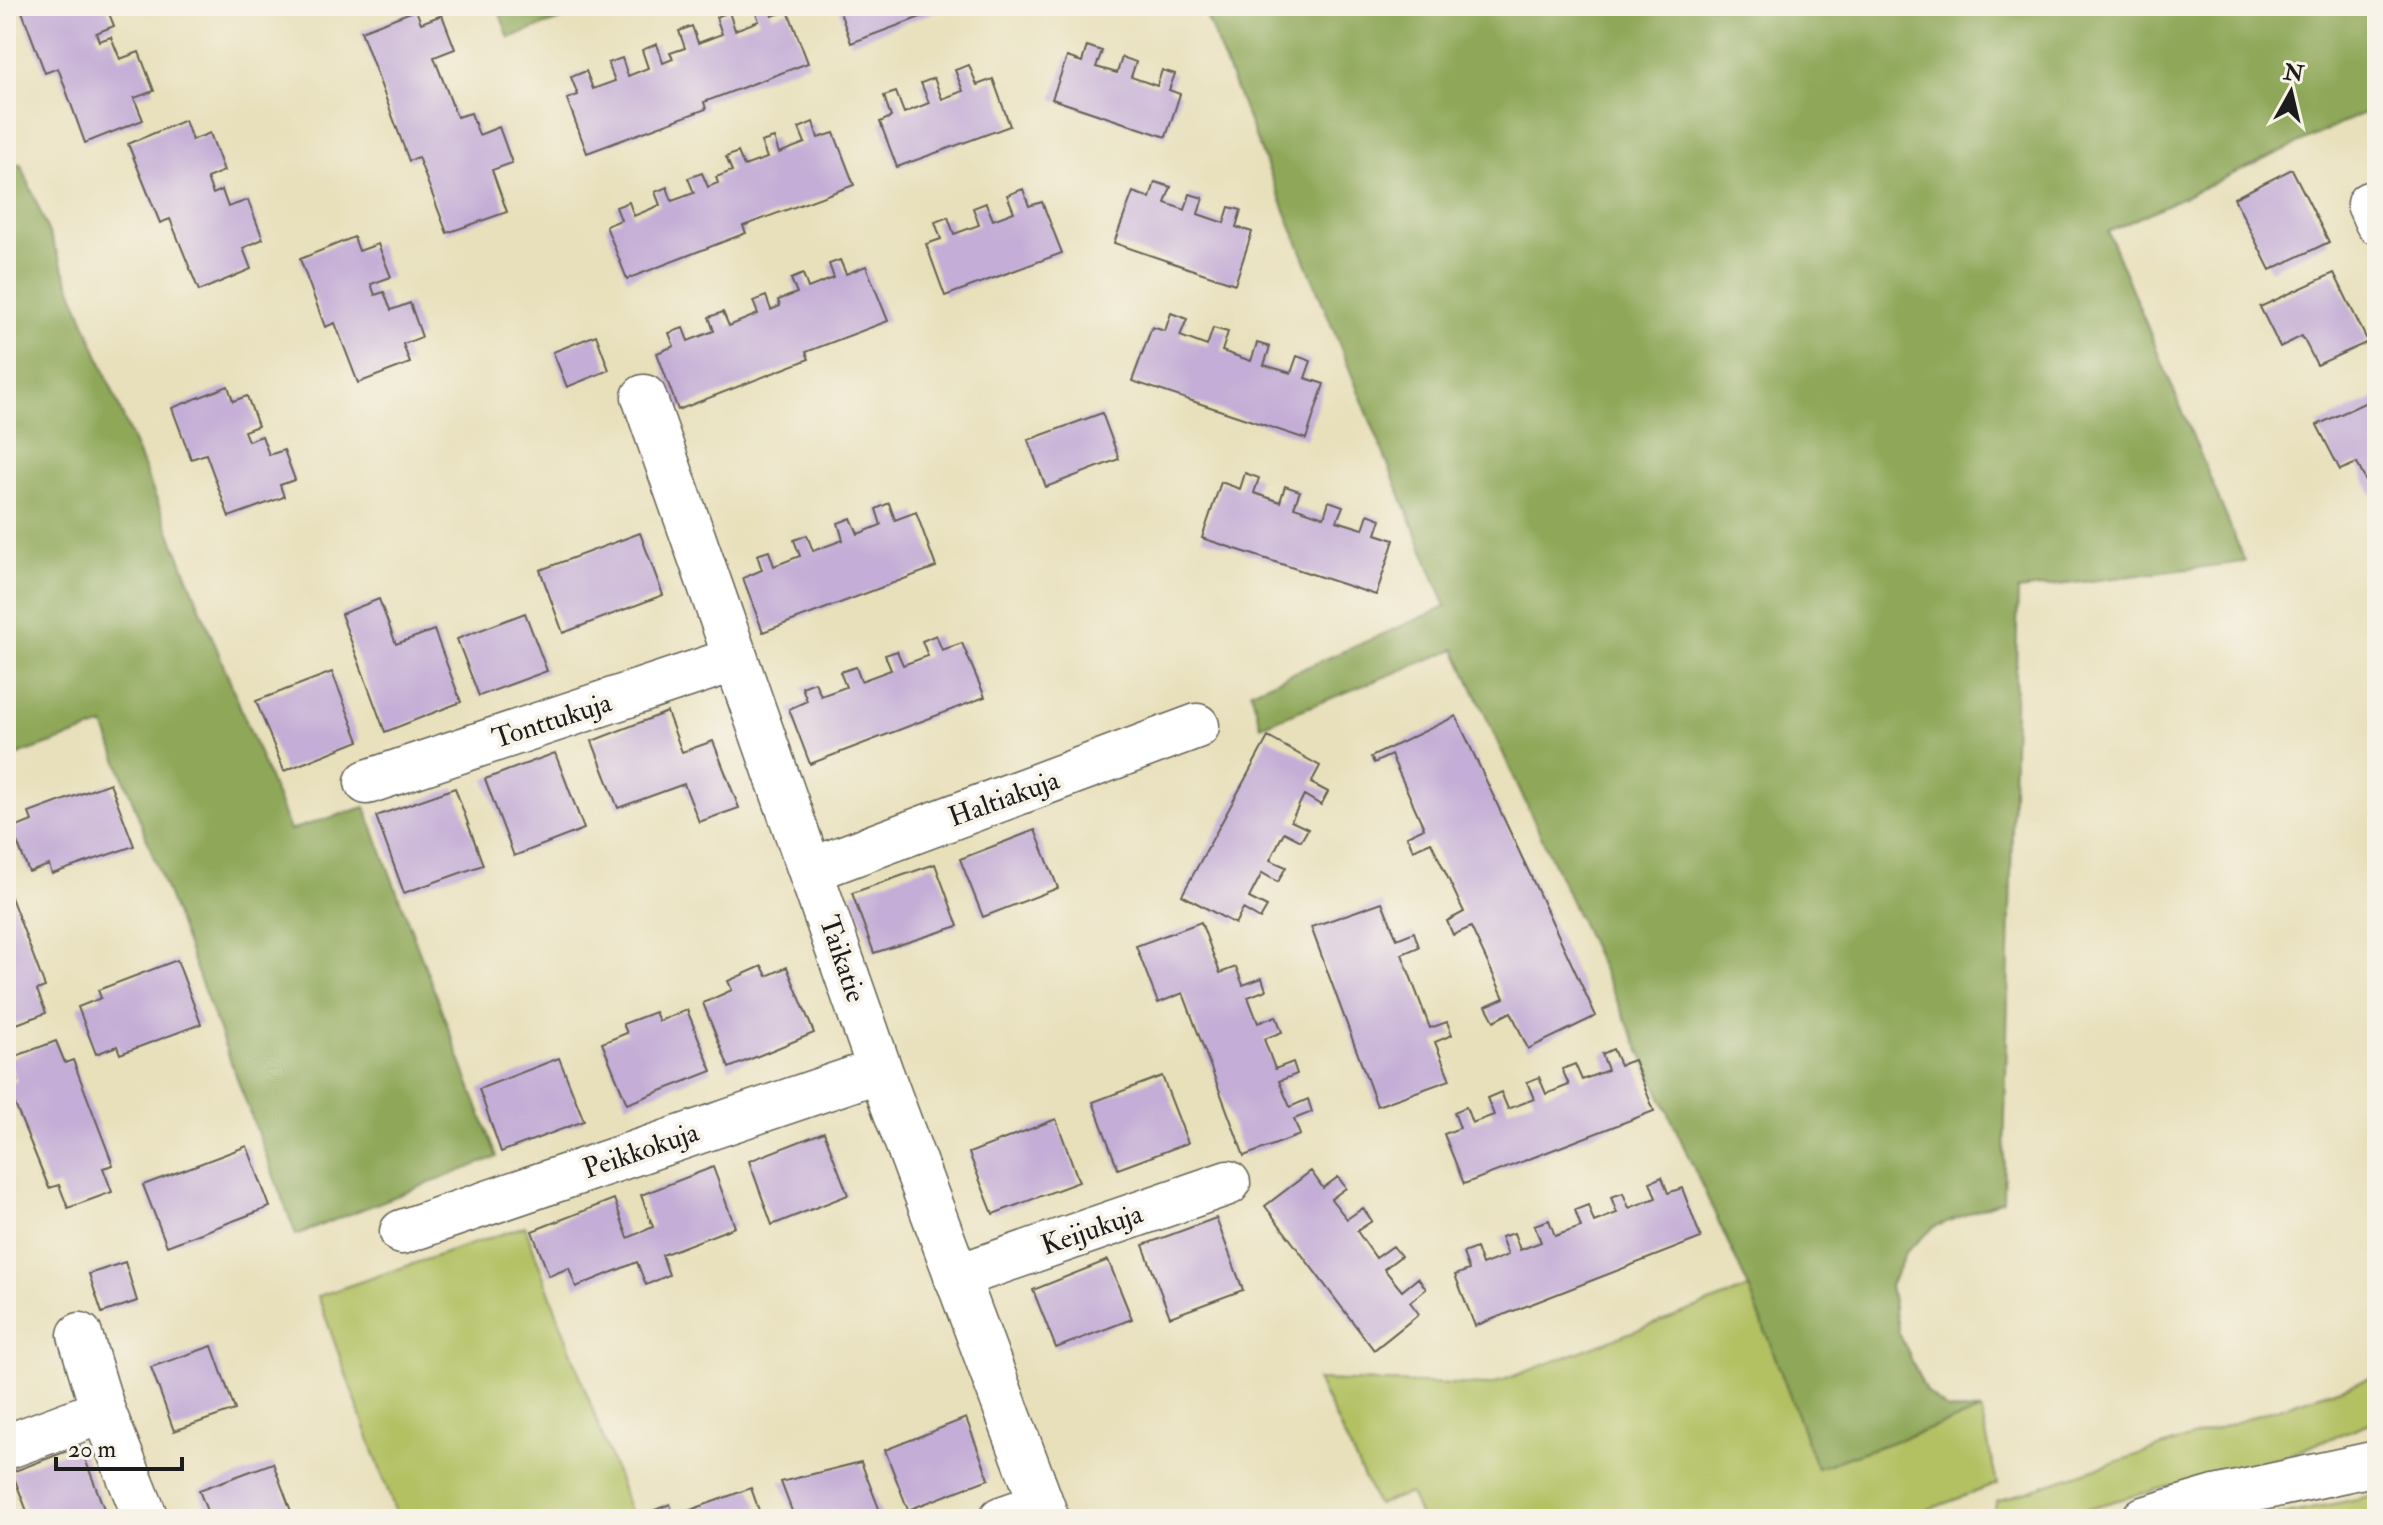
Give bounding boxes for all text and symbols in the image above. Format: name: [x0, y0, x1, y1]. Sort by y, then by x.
north arrow: [2251, 52, 2331, 132]
text: N: [2281, 58, 2306, 88]
street label: Tonttukuja: [488, 685, 616, 757]
street label: Haltiakuja: [944, 763, 1065, 835]
street label: Taikatie: [811, 911, 873, 1007]
street label: Peikkokuja: [579, 1115, 704, 1187]
street label: Keijukuja: [1037, 1196, 1148, 1264]
scale bar: [56, 1421, 182, 1471]
text: 20 m: [68, 1434, 117, 1465]

